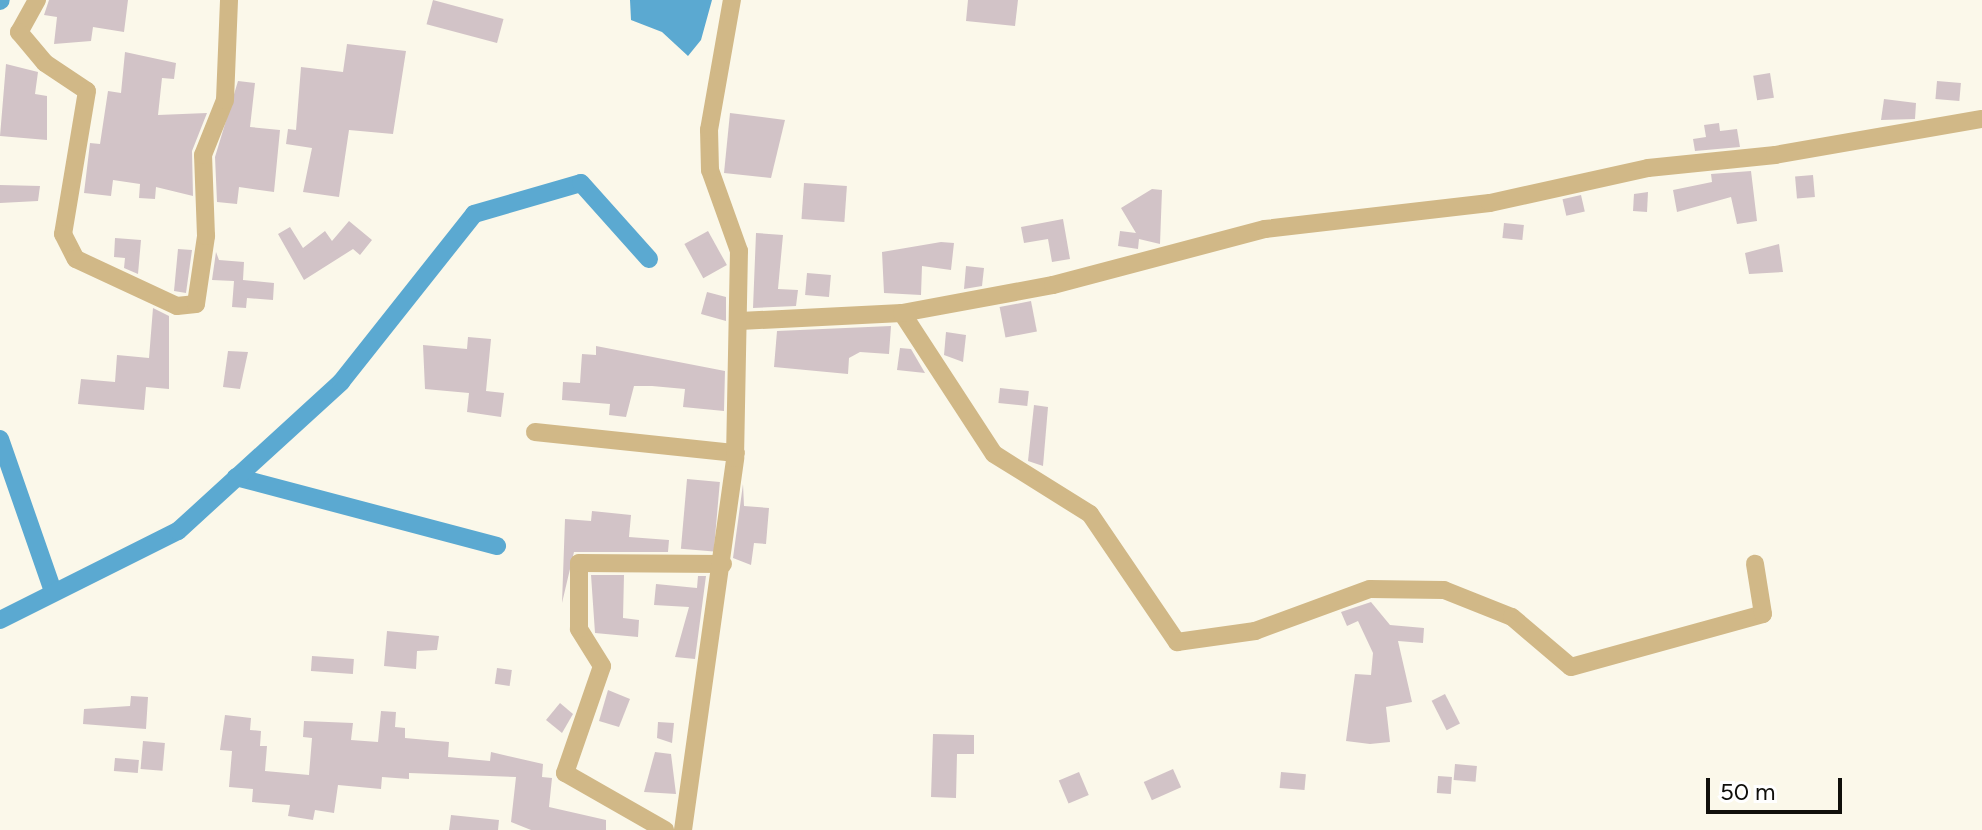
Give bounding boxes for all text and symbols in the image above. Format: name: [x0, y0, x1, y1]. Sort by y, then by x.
scale bar: [1710, 762, 1846, 812]
text: 50 m: [1720, 777, 1776, 806]

